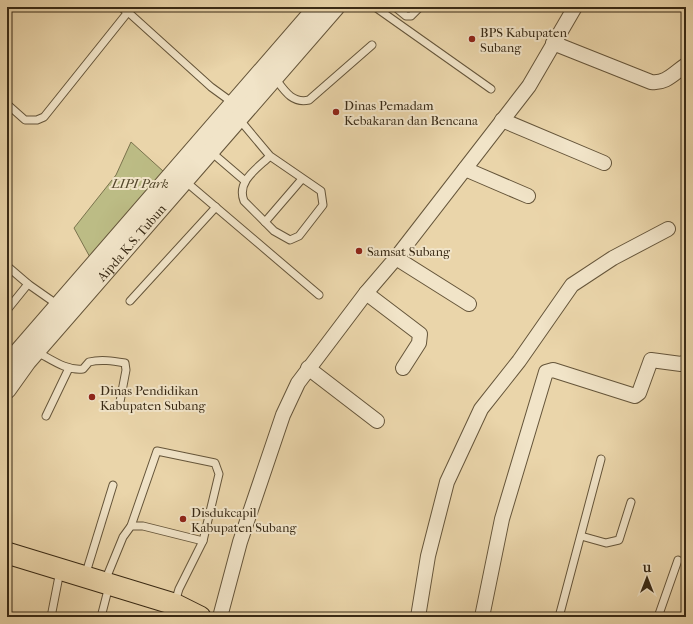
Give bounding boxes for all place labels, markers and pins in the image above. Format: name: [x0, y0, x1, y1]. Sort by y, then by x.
place label: BPS Kabupaten Subang: [480, 25, 568, 55]
marker: BPS Kabupaten Subang: [467, 34, 477, 44]
place label: Dinas Pemadam Kebakaran dan Bencana: [344, 98, 479, 128]
marker: Dinas Pemadam Kebakaran dan Bencana: [331, 107, 341, 117]
place label: Samsat Subang: [367, 244, 451, 259]
marker: Samsat Subang: [354, 246, 364, 256]
place label: Dinas Pendidikan Kabupaten Subang: [100, 383, 206, 413]
marker: Dinas Pendidikan Kabupaten Subang: [87, 392, 97, 402]
place label: Disdukcapil Kabupaten Subang: [191, 505, 297, 535]
marker: Disdukcapil Kabupaten Subang: [178, 514, 188, 524]

